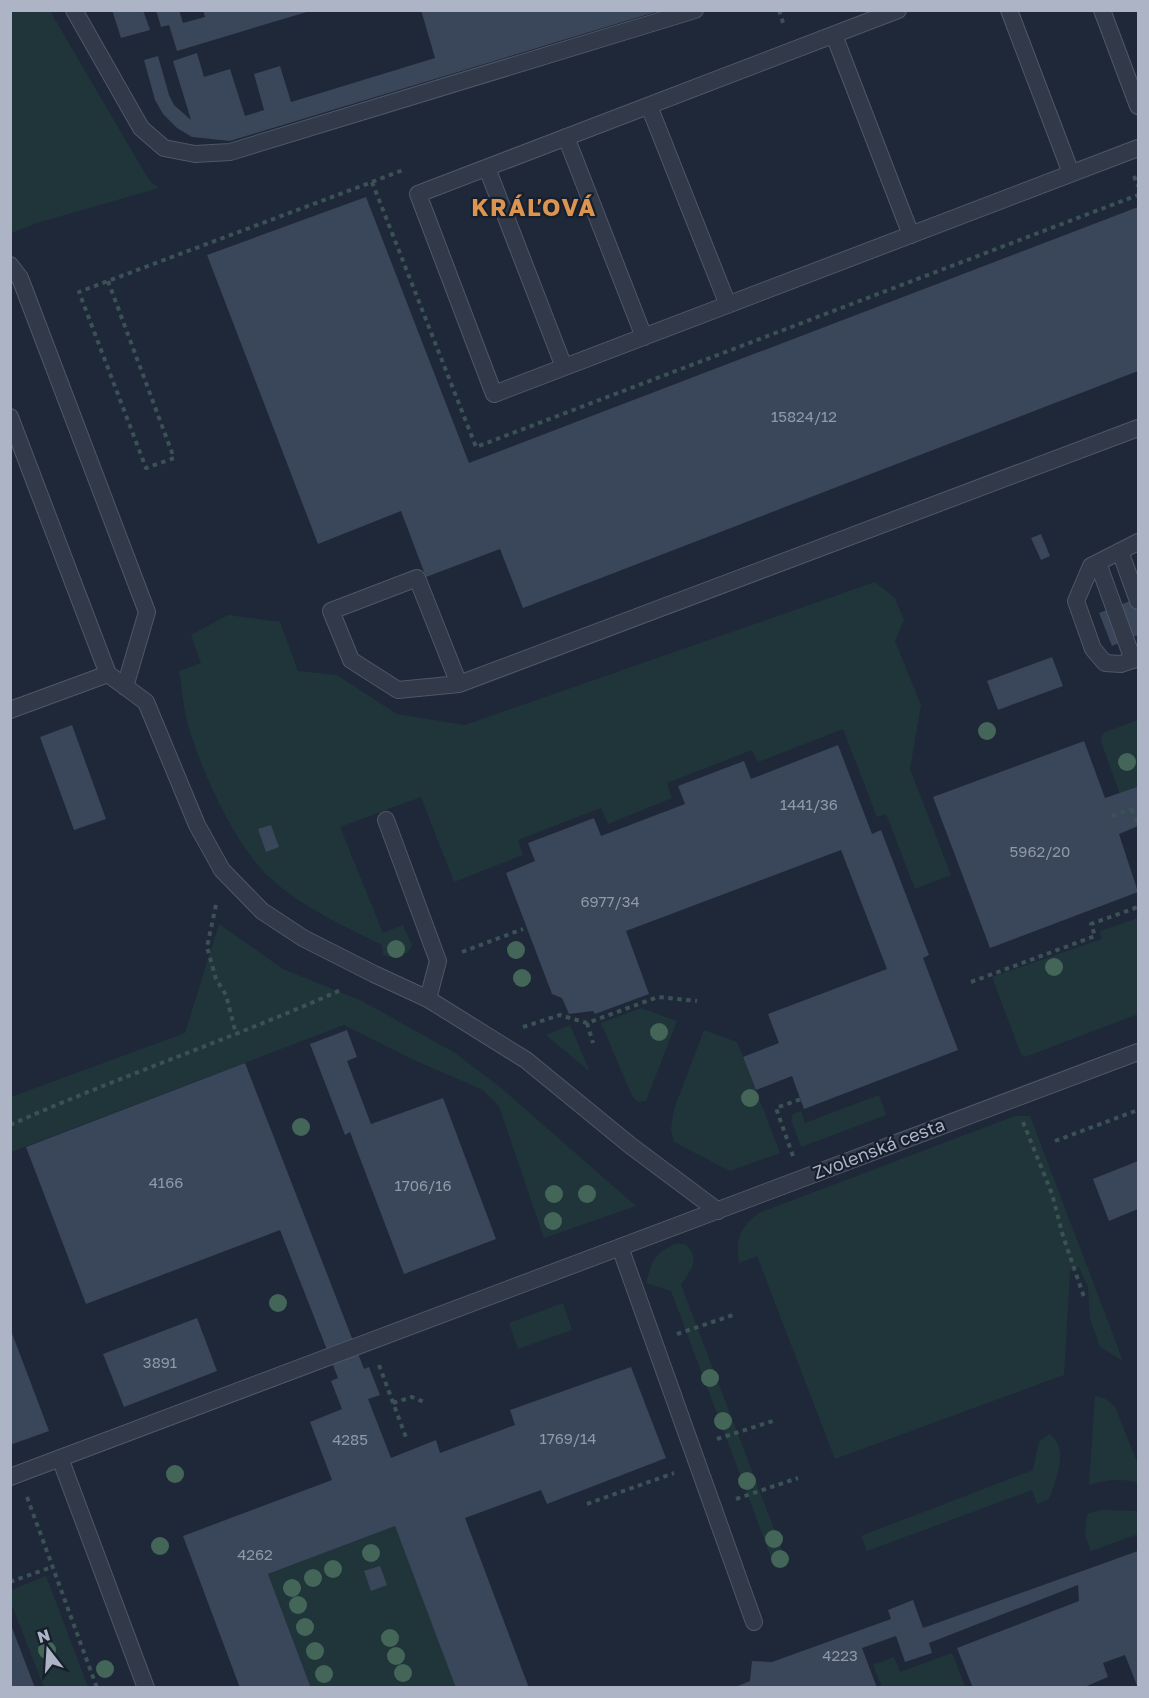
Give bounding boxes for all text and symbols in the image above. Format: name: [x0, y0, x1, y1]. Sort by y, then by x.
district label: KRÁĽOVÁ: [471, 192, 597, 221]
house number: 15824/12: [771, 407, 837, 425]
house number: 1441/36: [780, 795, 838, 813]
house number: 5962/20: [1010, 842, 1070, 860]
house number: 6977/34: [580, 892, 640, 910]
street label: Zvolenská cesta: [810, 1113, 948, 1183]
house number: 4166: [149, 1173, 183, 1191]
house number: 1706/16: [394, 1176, 452, 1194]
house number: 3891: [143, 1353, 177, 1371]
house number: 1769/14: [539, 1429, 597, 1447]
house number: 4285: [332, 1430, 368, 1448]
house number: 4262: [237, 1545, 273, 1563]
north arrow: [18, 1620, 78, 1680]
text: N: [35, 1624, 52, 1647]
house number: 4223: [822, 1646, 858, 1664]

